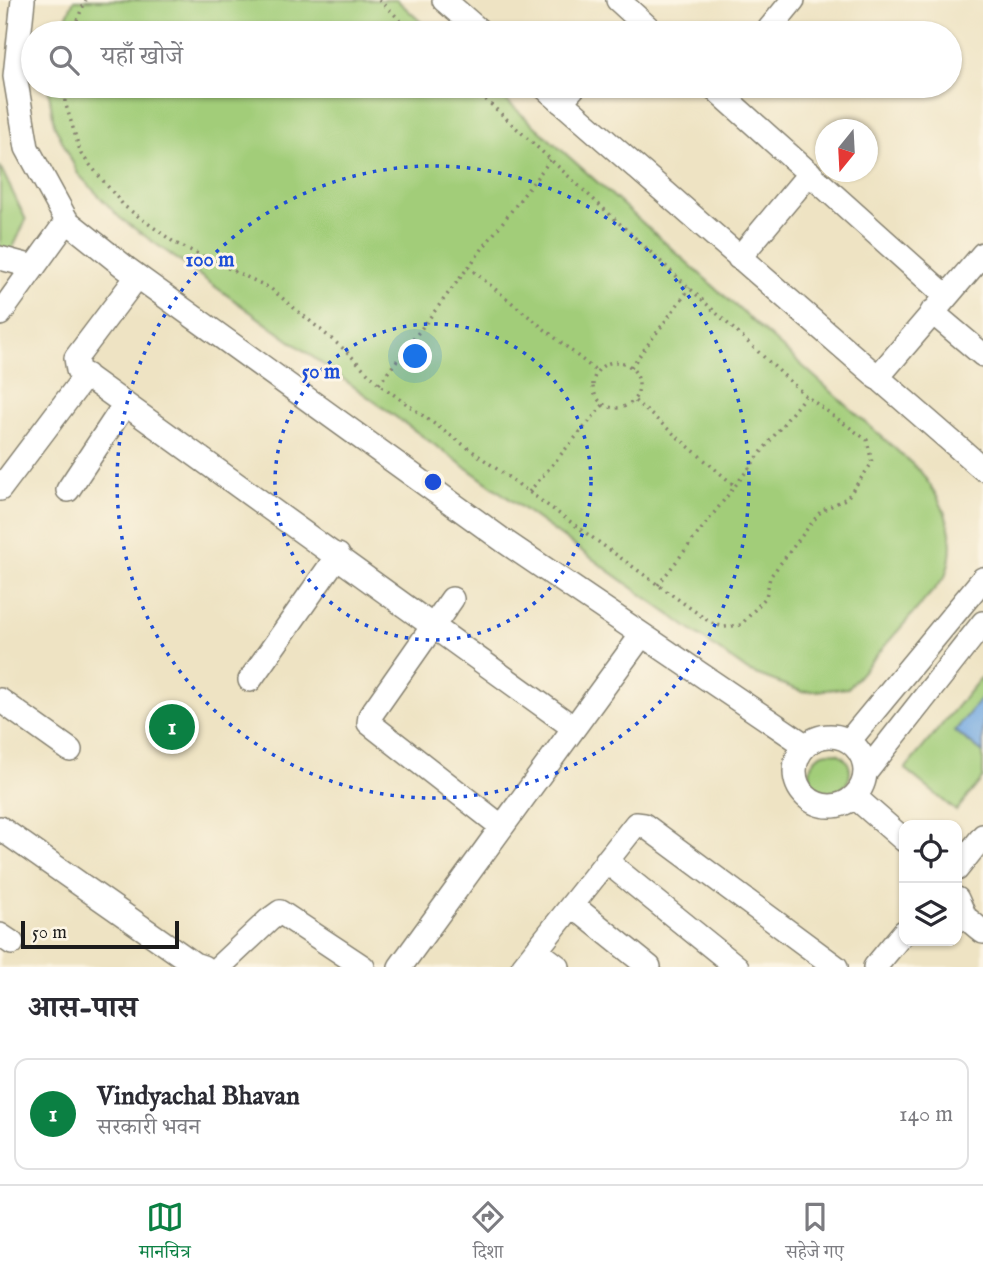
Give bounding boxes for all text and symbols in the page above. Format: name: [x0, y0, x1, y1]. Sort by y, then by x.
search box: [21, 21, 962, 98]
text: यहाँ खोजें: [101, 40, 183, 73]
icon: search: [45, 41, 83, 79]
north arrow: [815, 119, 878, 182]
text: 100 m: [185, 247, 235, 274]
your location: [398, 339, 432, 373]
text: 50 m: [302, 359, 341, 386]
centre of rings: [421, 470, 445, 494]
pin: 1: [149, 701, 195, 753]
map controls: [899, 820, 962, 946]
button: locate: [899, 820, 962, 883]
button: layers: [899, 883, 962, 946]
scale bar: [21, 918, 178, 950]
text: 50 m: [32, 921, 67, 945]
text: आस-पास: [28, 990, 137, 1028]
text: Vindyachal Bhavan: [97, 1080, 300, 1113]
text: 1: [49, 1100, 57, 1129]
text: 140 m: [899, 1100, 953, 1129]
text: सरकारी भवन: [97, 1113, 200, 1142]
tab: मानचित्र: [139, 1198, 191, 1270]
tab: दिशा: [469, 1198, 507, 1270]
tab: सहेजे गए: [786, 1198, 844, 1270]

